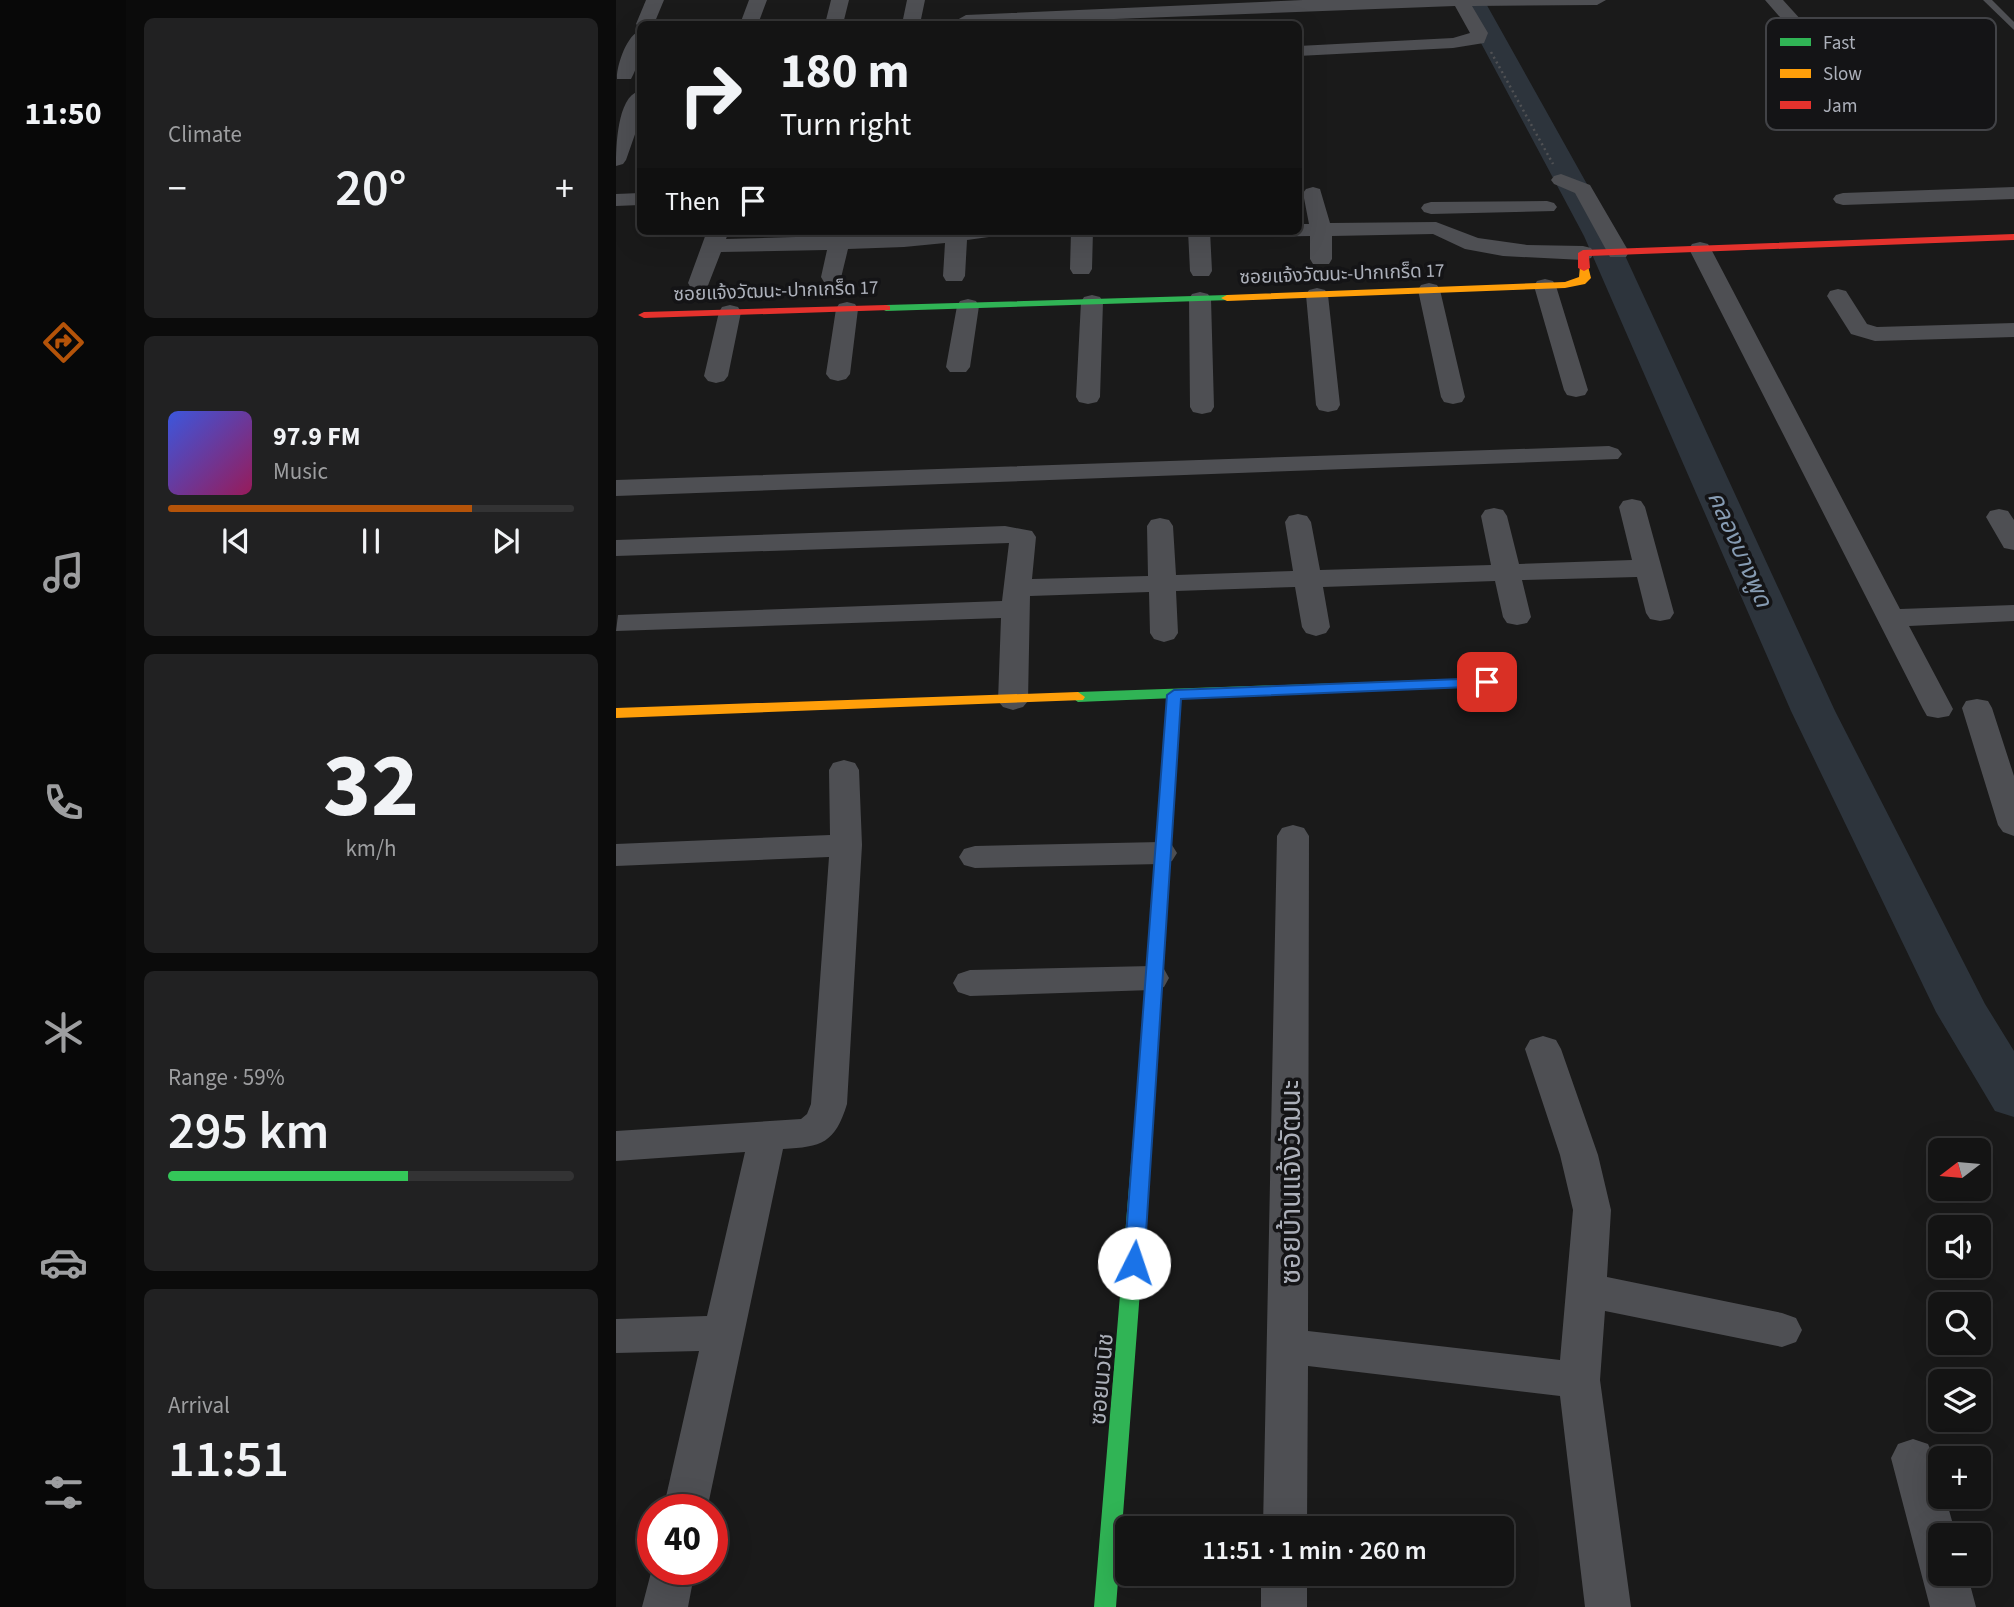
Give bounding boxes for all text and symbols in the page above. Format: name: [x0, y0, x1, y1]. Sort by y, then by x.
legend: [1766, 18, 1996, 130]
text: Fast: [1823, 30, 1856, 57]
text: 180 m: [780, 37, 909, 107]
icon: right: [665, 49, 756, 140]
text: Slow: [1823, 61, 1862, 88]
text: 11:50: [24, 91, 102, 137]
text: Jam: [1823, 93, 1857, 120]
text: Turn right: [780, 102, 911, 148]
text: Climate: [168, 118, 242, 151]
text: 20°: [335, 152, 407, 226]
text: −: [168, 162, 187, 216]
text: +: [555, 162, 574, 216]
icon: arrive: [734, 182, 772, 220]
text: Then: [665, 183, 720, 220]
street label: ซอยแจ้งวัฒนะ-ปากเกร็ด 17: [1239, 257, 1445, 292]
street label: ซอยแจ้งวัฒนะ-ปากเกร็ด 17: [673, 274, 879, 309]
icon: directions: [39, 318, 88, 367]
text: 97.9 FM: [273, 418, 361, 455]
text: Music: [273, 455, 328, 488]
water label: คลองบางพูด: [1698, 486, 1781, 614]
icon: previous: [217, 522, 255, 560]
icon: pause: [352, 522, 390, 560]
icon: next: [487, 522, 525, 560]
icon: music: [39, 548, 88, 597]
pin: [1457, 652, 1517, 712]
icon: arrive: [1468, 663, 1506, 701]
text: 32: [323, 722, 419, 851]
icon: phone: [39, 778, 88, 827]
text: km/h: [345, 832, 397, 865]
icon: climate: [39, 1008, 88, 1057]
text: Range · 59%: [168, 1061, 285, 1094]
street label: ซอยบ้านแจ้งวัฒนะ: [1271, 1080, 1311, 1284]
text: 295 km: [168, 1095, 329, 1169]
north arrow: [1928, 1138, 1992, 1200]
map controls: [1928, 1138, 1991, 1586]
button: sound: [1928, 1215, 1991, 1278]
position arrow: [1097, 1226, 1171, 1300]
icon: car: [39, 1238, 88, 1287]
button: search: [1928, 1292, 1991, 1355]
street label: ซอยนวนิช: [1081, 1332, 1122, 1426]
button: layers: [1928, 1369, 1991, 1432]
text: Arrival: [168, 1389, 230, 1422]
text: 11:51: [168, 1423, 289, 1497]
button: +: [1928, 1446, 1991, 1509]
icon: filters: [39, 1468, 88, 1517]
speed limit sign: 40: [637, 1494, 728, 1585]
button: −: [1928, 1523, 1991, 1586]
text: 11:51 · 1 min · 260 m: [1202, 1532, 1427, 1569]

